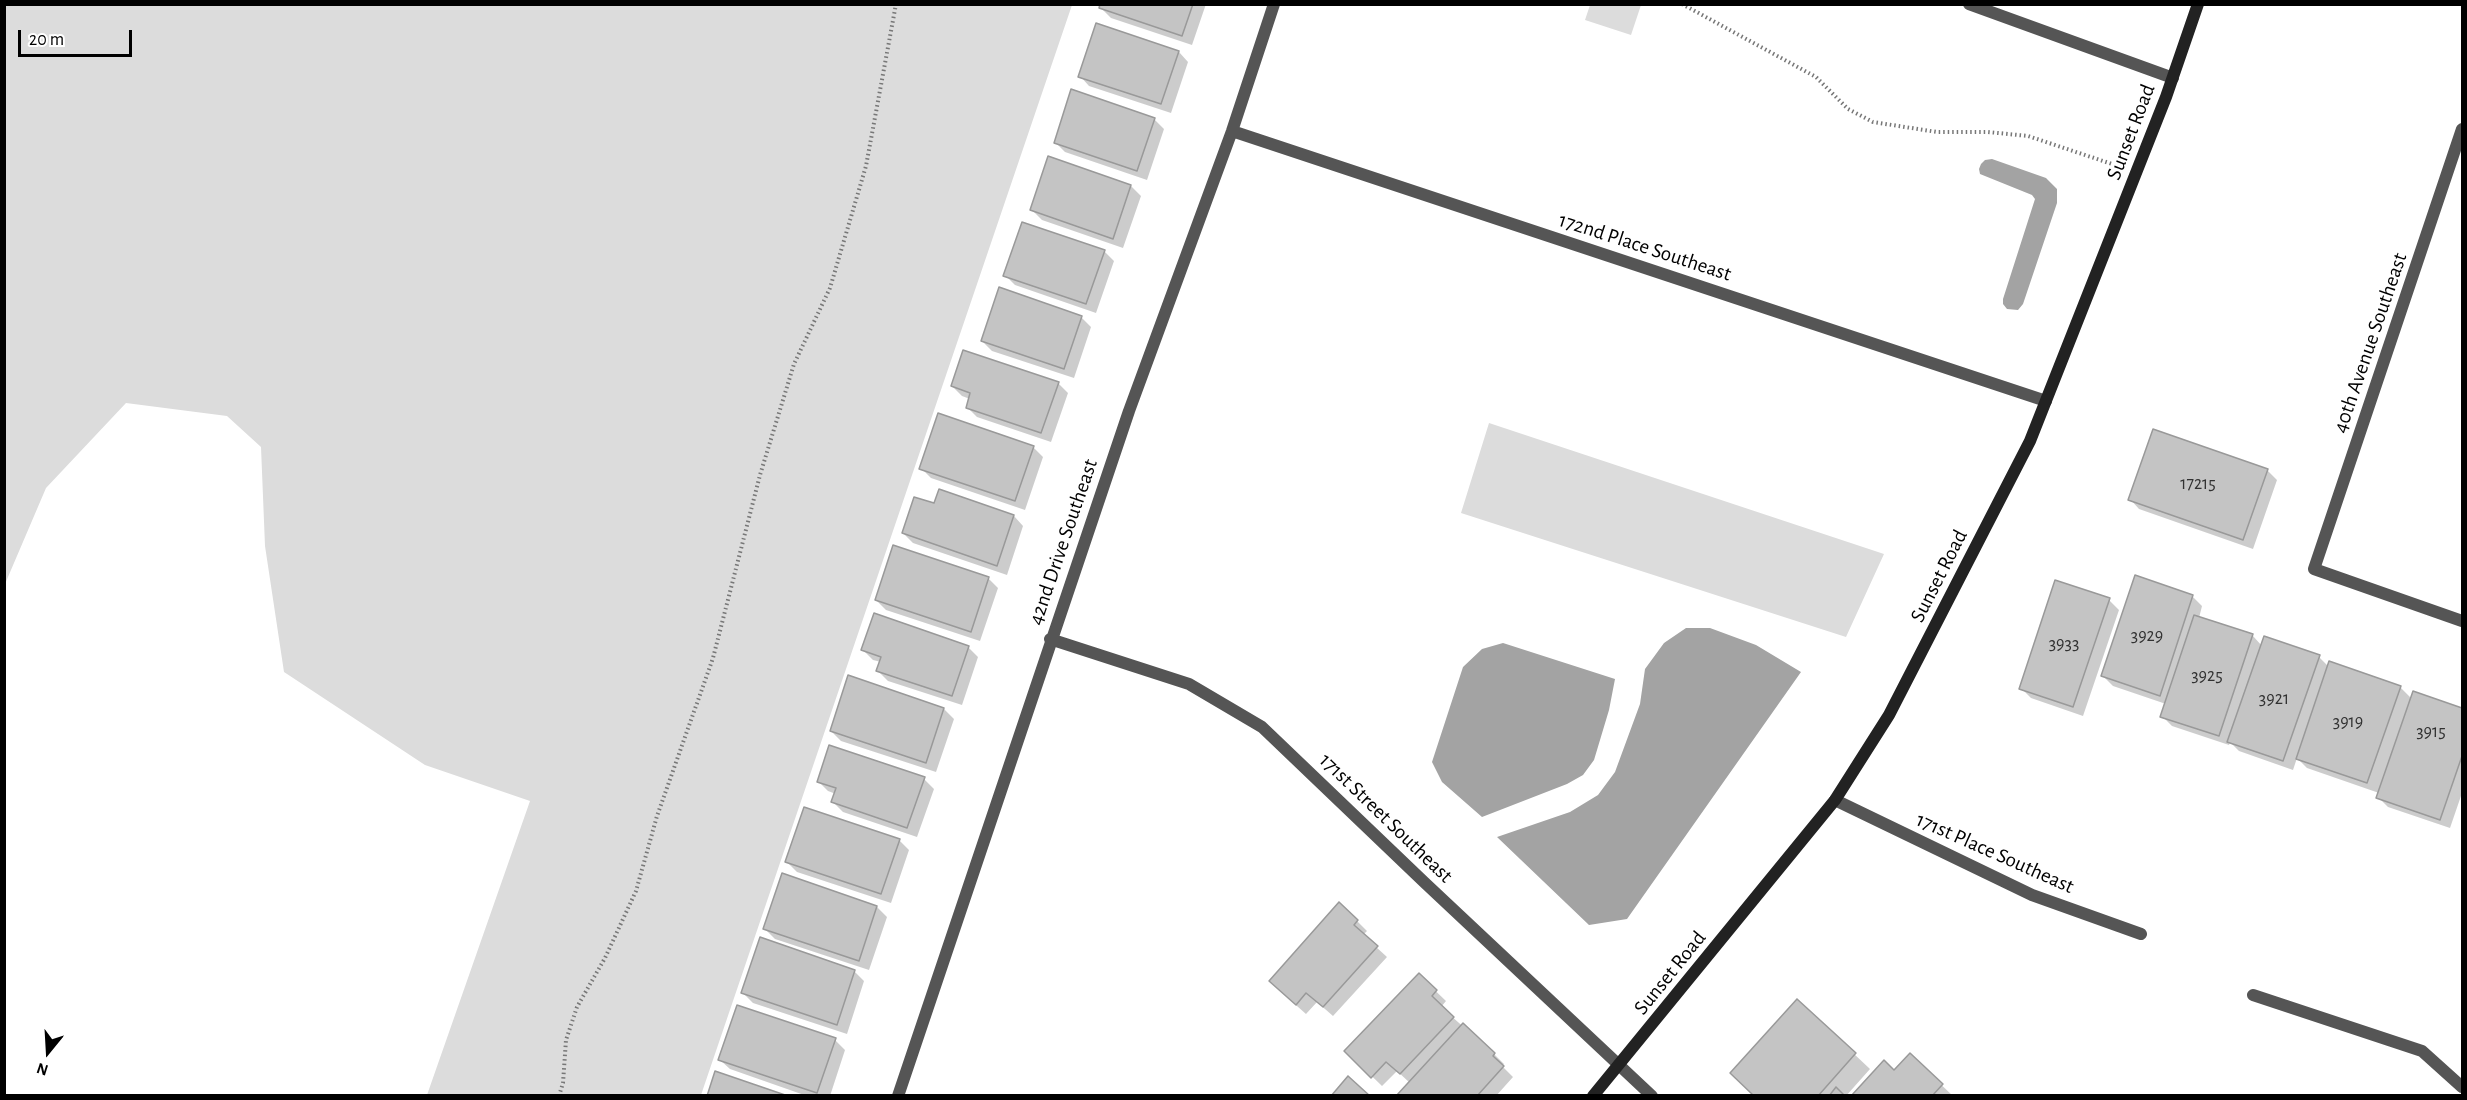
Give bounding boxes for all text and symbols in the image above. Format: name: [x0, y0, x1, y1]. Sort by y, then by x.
scale bar: [21, 18, 135, 56]
text: 20 m: [29, 31, 64, 49]
street label: Sunset Road: [2101, 81, 2161, 183]
street label: 172nd Place Southeast: [1556, 207, 1734, 287]
street label: 40th Avenue Southeast: [2327, 250, 2413, 436]
street label: 42nd Drive Southeast: [1023, 456, 1103, 628]
house number: 17215: [2180, 473, 2216, 495]
street label: Sunset Road: [1905, 525, 1973, 627]
house number: 3929: [2131, 625, 2163, 647]
house number: 3933: [2049, 633, 2079, 655]
house number: 3925: [2191, 665, 2223, 687]
house number: 3921: [2259, 688, 2289, 710]
house number: 3919: [2333, 711, 2363, 733]
house number: 3915: [2416, 721, 2446, 743]
street label: 171st Street Southeast: [1314, 748, 1458, 888]
street label: 171st Place Southeast: [1912, 807, 2078, 899]
street label: Sunset Road: [1629, 926, 1711, 1020]
north arrow: [18, 1022, 78, 1082]
text: N: [35, 1060, 50, 1078]

